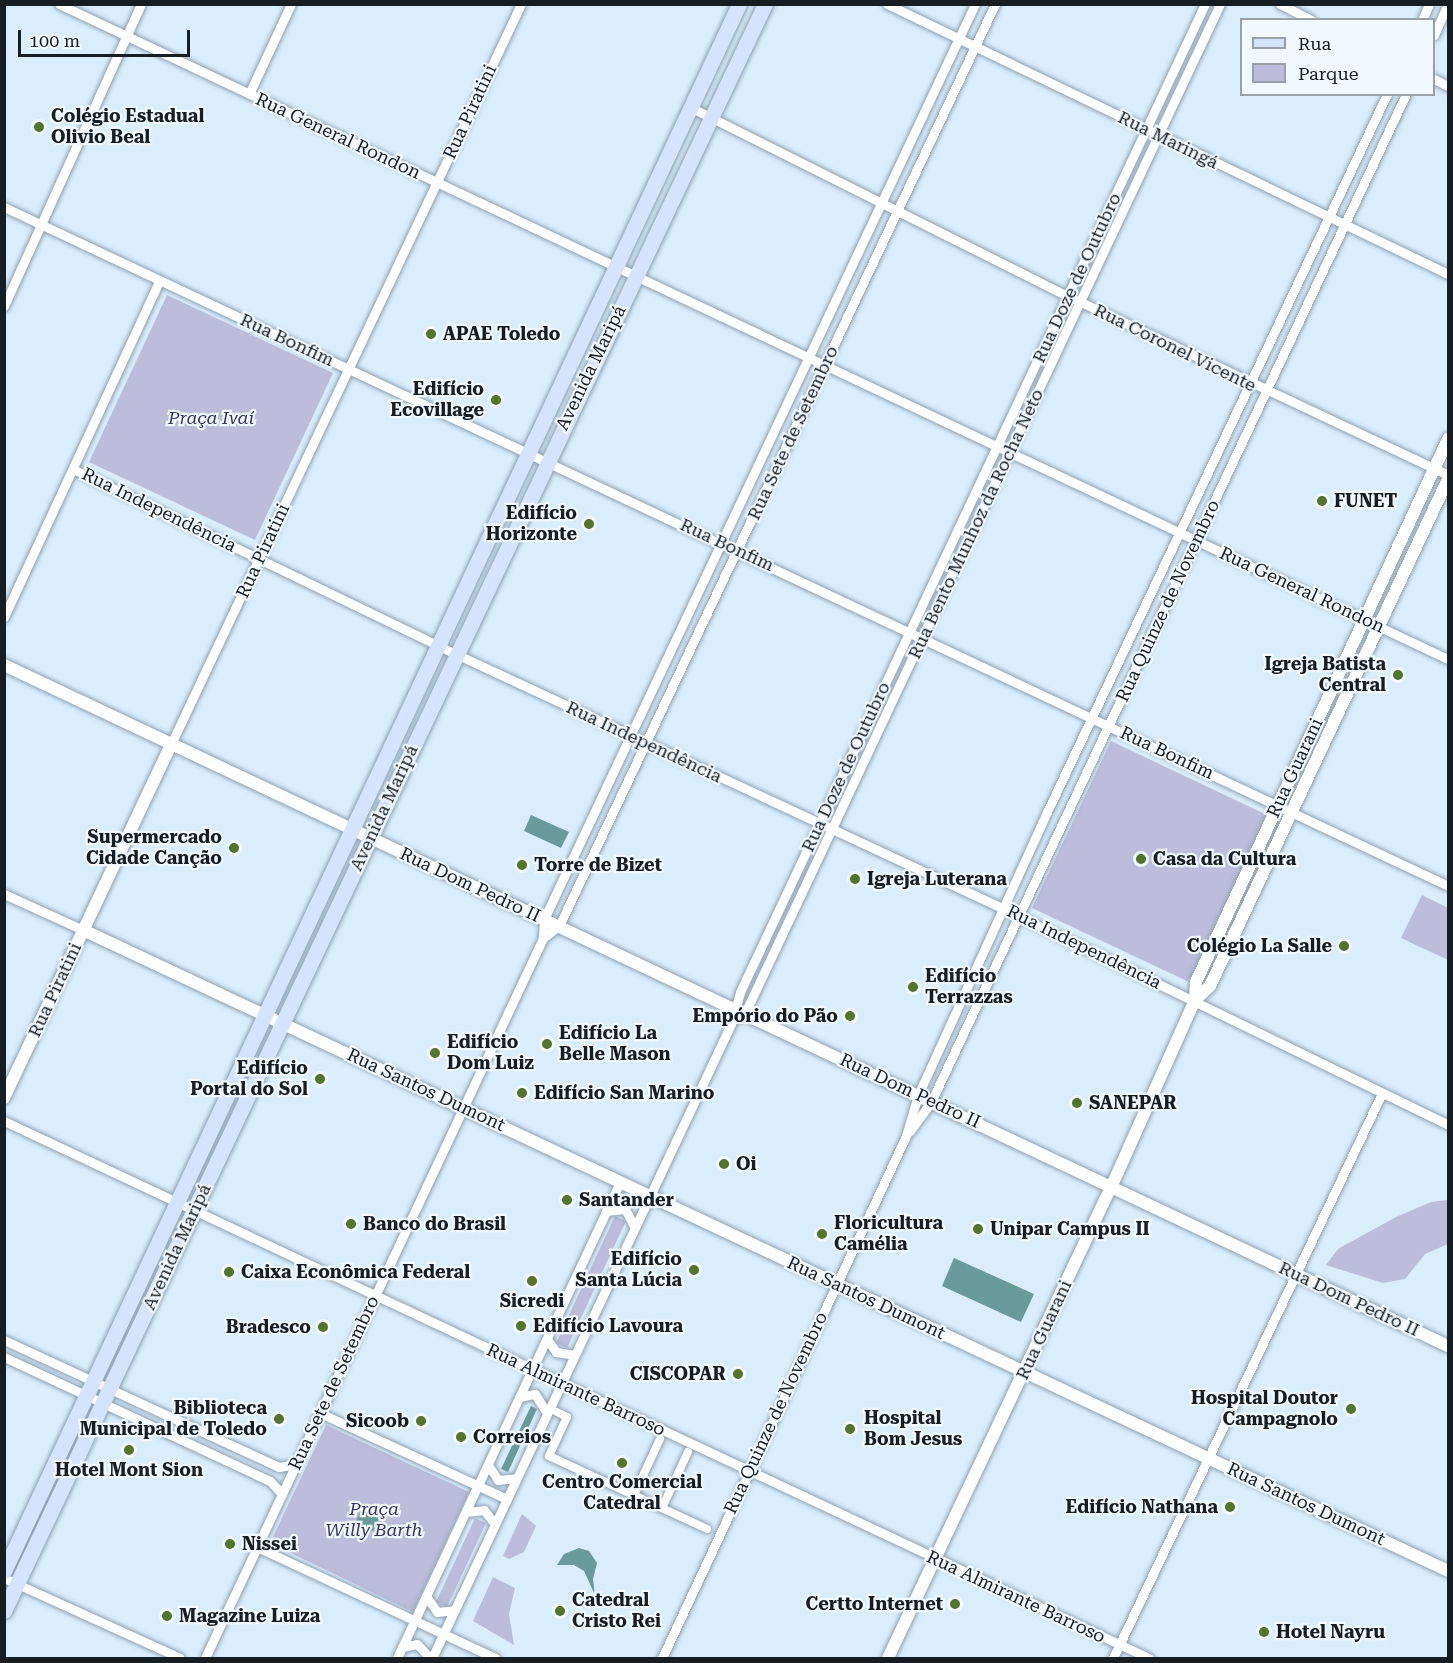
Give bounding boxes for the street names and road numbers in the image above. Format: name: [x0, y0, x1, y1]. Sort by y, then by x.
street label: Rua Piratini: [439, 61, 501, 163]
street label: Rua General Rondon: [252, 88, 424, 184]
street label: Rua Maringá: [1114, 106, 1222, 174]
street label: Rua Doze de Outubro: [1028, 190, 1126, 366]
street label: Rua Coronel Vicente: [1090, 299, 1260, 397]
street label: Avenida Maripá: [551, 302, 631, 434]
street label: Rua Bonfim: [237, 309, 337, 371]
street label: Rua Sete de Setembro: [743, 342, 843, 524]
street label: Rua Bento Munhoz da Rocha Neto: [904, 385, 1048, 663]
street label: Rua Independência: [78, 463, 240, 557]
street label: Rua Quinze de Novembro: [1112, 497, 1224, 705]
street label: Rua Piratini: [232, 500, 294, 602]
street label: Rua Bonfim: [677, 514, 777, 576]
street label: Rua General Rondon: [1216, 542, 1388, 638]
street label: Rua Doze de Outubro: [797, 679, 895, 855]
street label: Rua Independência: [563, 696, 725, 788]
street label: Rua Guarani: [1263, 715, 1327, 821]
street label: Rua Bonfim: [1117, 722, 1217, 784]
street label: Avenida Maripá: [345, 742, 423, 874]
street label: Rua Dom Pedro II: [396, 843, 544, 927]
street label: Rua Independência: [1003, 900, 1165, 994]
street label: Rua Piratini: [24, 939, 86, 1041]
street label: Rua Santos Dumont: [343, 1044, 509, 1136]
street label: Rua Dom Pedro II: [836, 1049, 984, 1133]
street label: Avenida Maripá: [138, 1181, 216, 1313]
street label: Rua Santos Dumont: [783, 1252, 949, 1344]
street label: Rua Dom Pedro II: [1275, 1257, 1423, 1341]
street label: Rua Guarani: [1012, 1277, 1076, 1383]
street label: Rua Sete de Setembro: [284, 1292, 384, 1474]
street label: Rua Quinze de Novembro: [720, 1309, 832, 1517]
street label: Rua Almirante Barroso: [483, 1339, 669, 1441]
street label: Rua Santos Dumont: [1223, 1458, 1389, 1550]
street label: Rua Almirante Barroso: [923, 1546, 1109, 1648]

